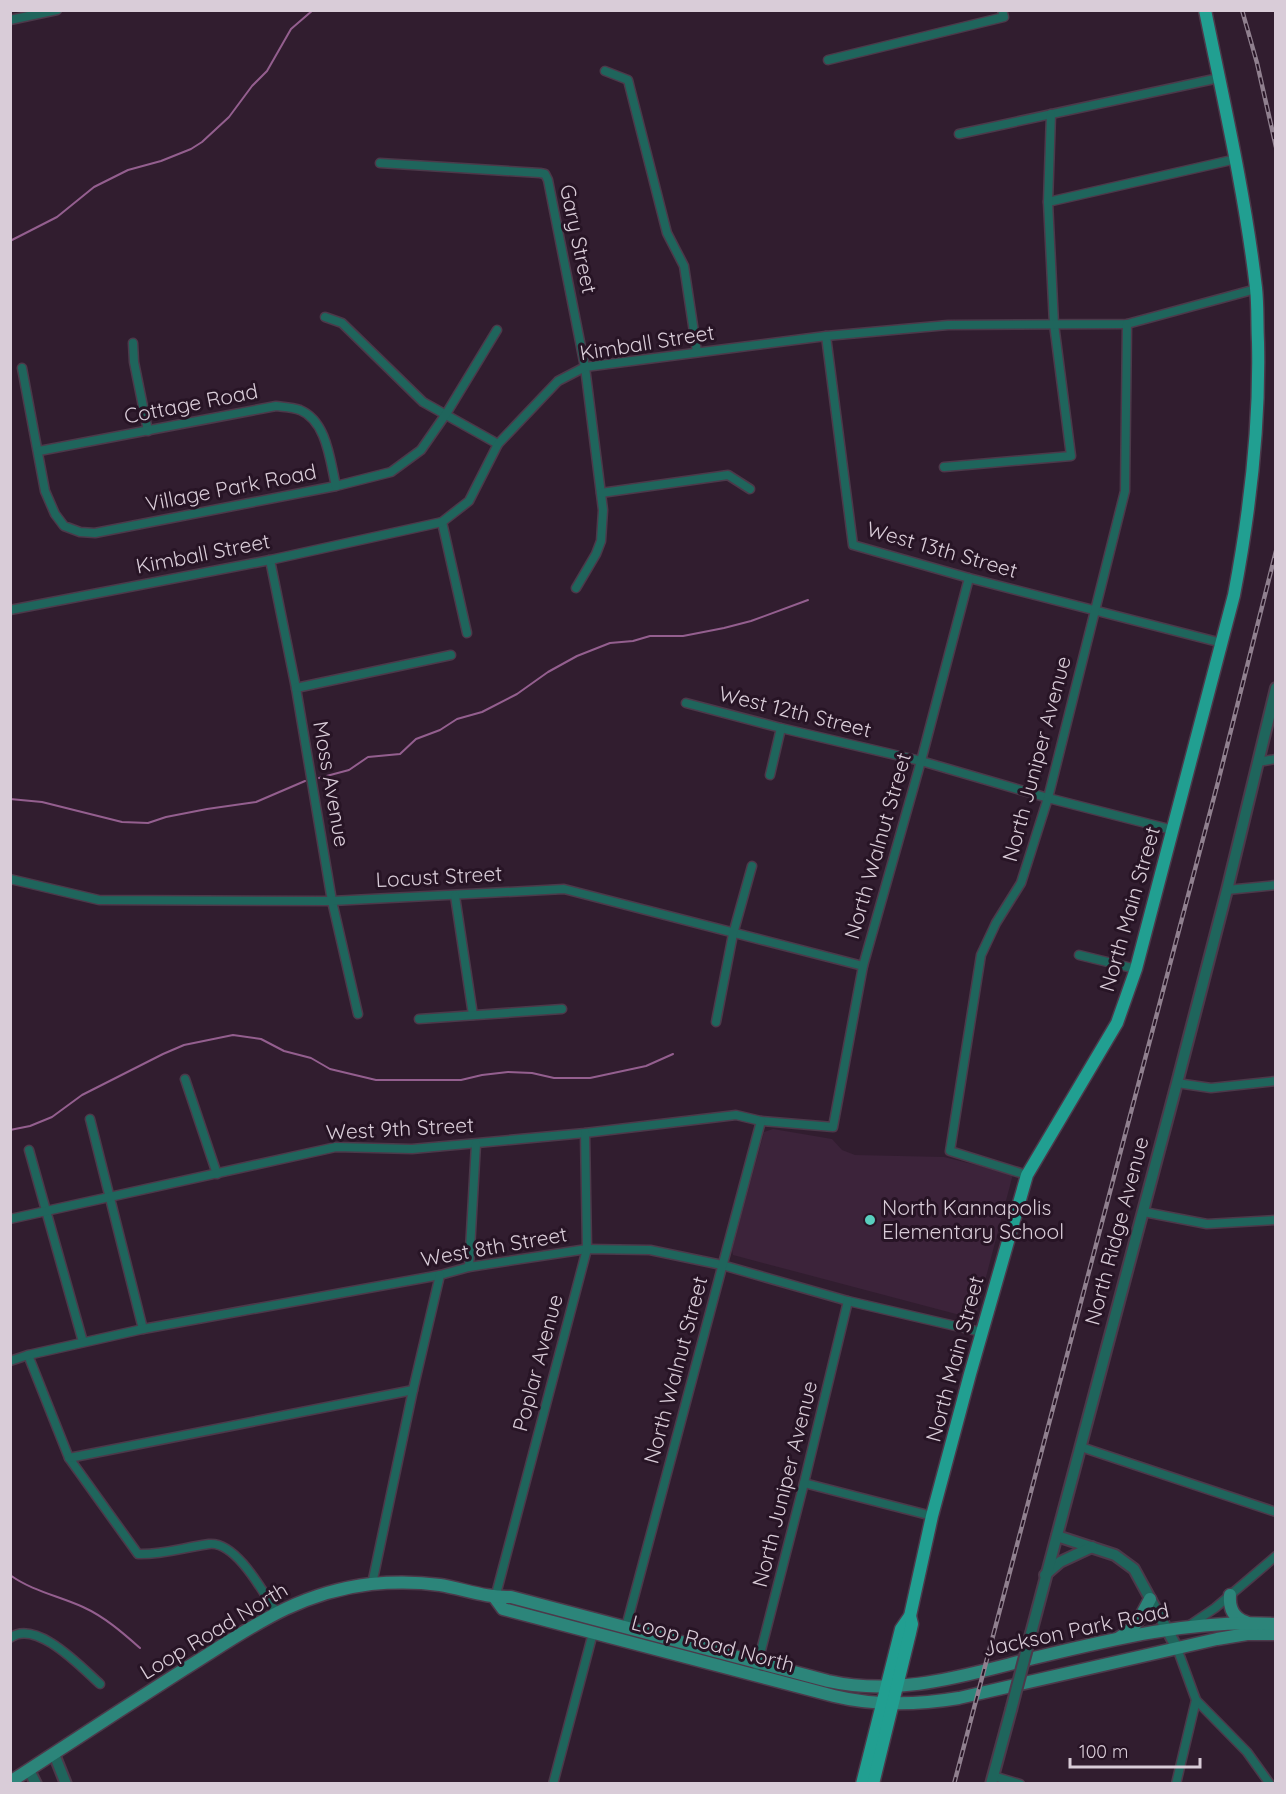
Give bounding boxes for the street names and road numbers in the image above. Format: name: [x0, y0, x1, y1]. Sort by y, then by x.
street label: Gary Street: [555, 182, 603, 296]
street label: Kimball Street: [578, 319, 716, 365]
street label: Cottage Road: [122, 377, 260, 429]
street label: Village Park Road: [143, 458, 318, 516]
street label: West 13th Street: [864, 515, 1021, 583]
street label: Kimball Street: [134, 527, 272, 579]
street label: North Juniper Avenue: [996, 653, 1076, 864]
street label: West 12th Street: [716, 680, 874, 743]
street label: Moss Avenue: [308, 719, 356, 849]
street label: North Walnut Street: [838, 749, 916, 942]
street label: North Main Street: [1093, 823, 1165, 994]
street label: Locust Street: [375, 860, 503, 892]
street label: West 9th Street: [325, 1111, 475, 1145]
street label: North Ridge Avenue: [1078, 1134, 1154, 1328]
street label: West 8th Street: [419, 1220, 569, 1272]
street label: North Walnut Street: [638, 1273, 713, 1466]
street label: North Main Street: [919, 1273, 989, 1445]
street label: Poplar Avenue: [506, 1291, 568, 1434]
street label: North Juniper Avenue: [746, 1378, 822, 1590]
street label: Loop Road North: [135, 1576, 292, 1685]
street label: Jackson Park Road: [980, 1597, 1171, 1661]
street label: Loop Road North: [629, 1609, 798, 1677]

